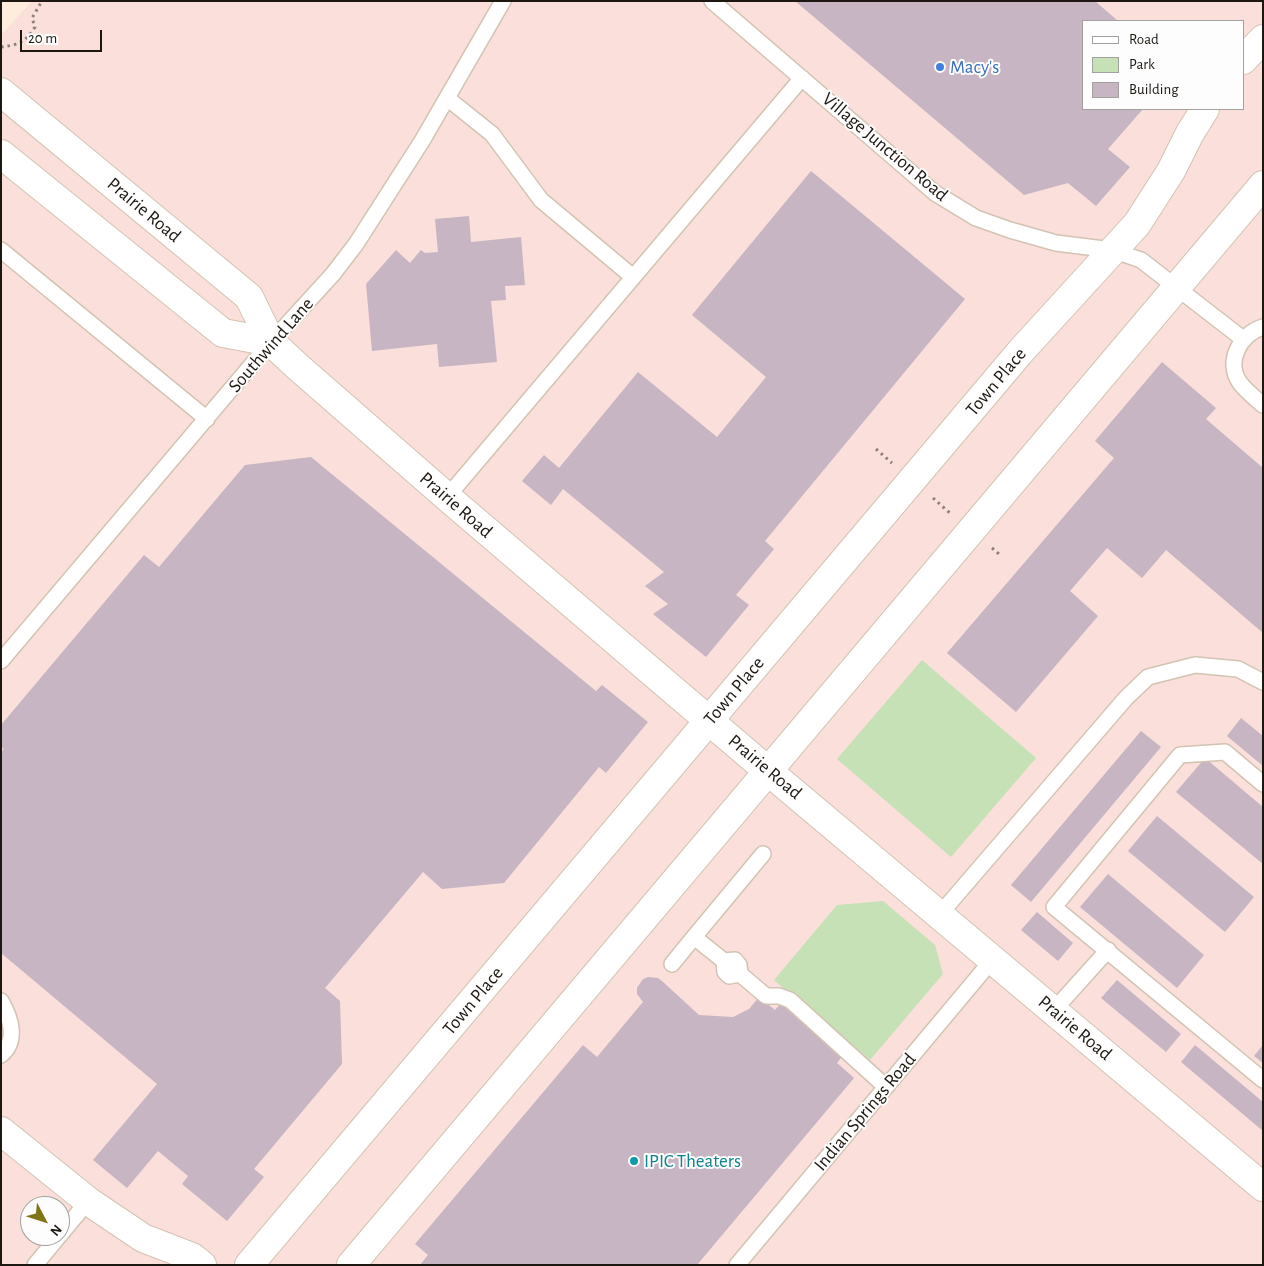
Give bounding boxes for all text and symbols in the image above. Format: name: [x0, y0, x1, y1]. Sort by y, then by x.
scale bar: [22, 20, 105, 52]
legend: [1082, 20, 1244, 110]
text: 20 m: [28, 31, 57, 46]
text: Road: [1129, 32, 1159, 47]
place label: Macy's: [950, 56, 999, 78]
text: Park: [1129, 57, 1155, 72]
marker: Macy's: [934, 61, 946, 73]
text: Building: [1129, 82, 1179, 97]
street label: Village Junction Road: [817, 88, 953, 206]
street label: Prairie Road: [102, 173, 186, 247]
street label: Southwind Lane: [224, 293, 318, 397]
street label: Town Place: [961, 343, 1031, 421]
street label: Prairie Road: [415, 467, 497, 543]
street label: Town Place: [699, 652, 769, 730]
street label: Prairie Road: [723, 730, 807, 804]
street label: Town Place: [438, 962, 508, 1040]
street label: Prairie Road: [1033, 991, 1117, 1065]
street label: Indian Springs Road: [809, 1048, 921, 1176]
place label: IPIC Theaters: [644, 1150, 741, 1172]
marker: IPIC Theaters: [628, 1155, 640, 1167]
north arrow: [20, 1196, 70, 1246]
text: N: [47, 1222, 64, 1238]

